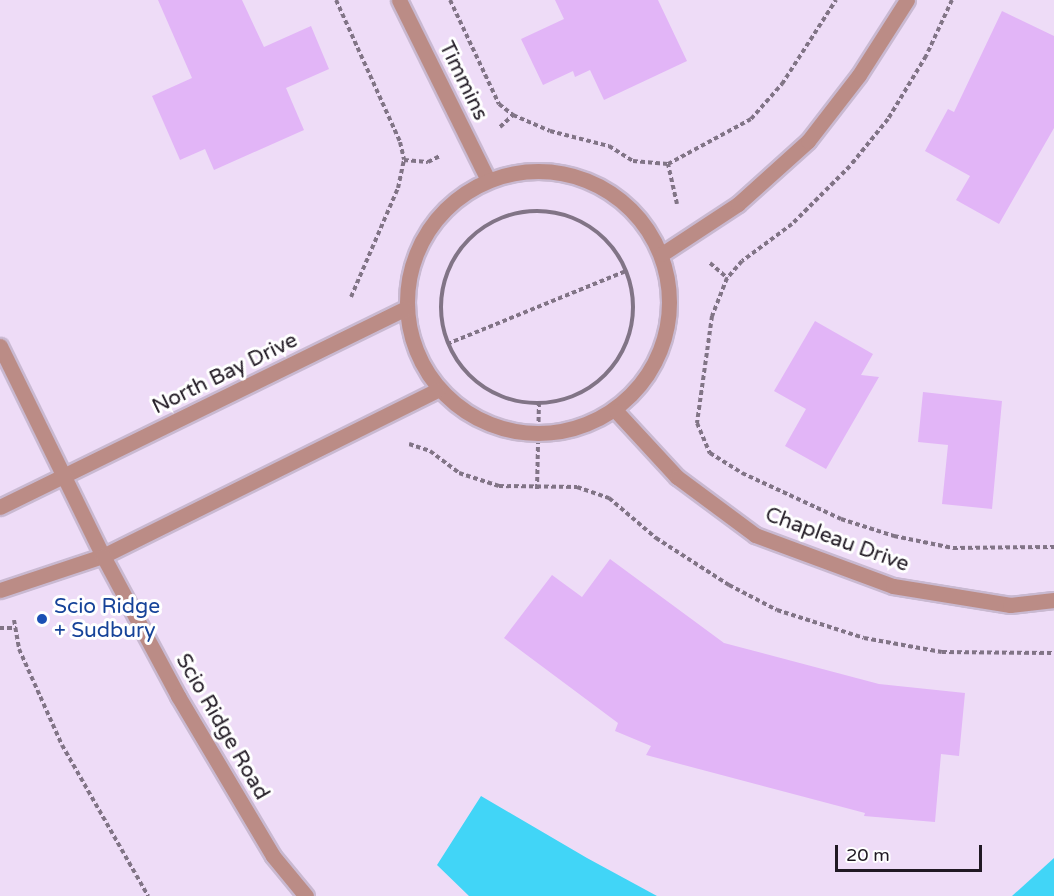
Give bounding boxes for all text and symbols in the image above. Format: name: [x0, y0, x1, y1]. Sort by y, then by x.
street label: Timmins: [433, 38, 493, 124]
street label: North Bay Drive: [148, 328, 302, 420]
street label: Chapleau Drive: [762, 502, 912, 578]
place label: Scio Ridge + Sudbury: [54, 594, 160, 644]
marker: Scio Ridge + Sudbury: [35, 612, 49, 626]
street label: Scio Ridge Road: [170, 650, 274, 804]
scale bar: [838, 833, 985, 871]
text: 20 m: [846, 844, 890, 866]

